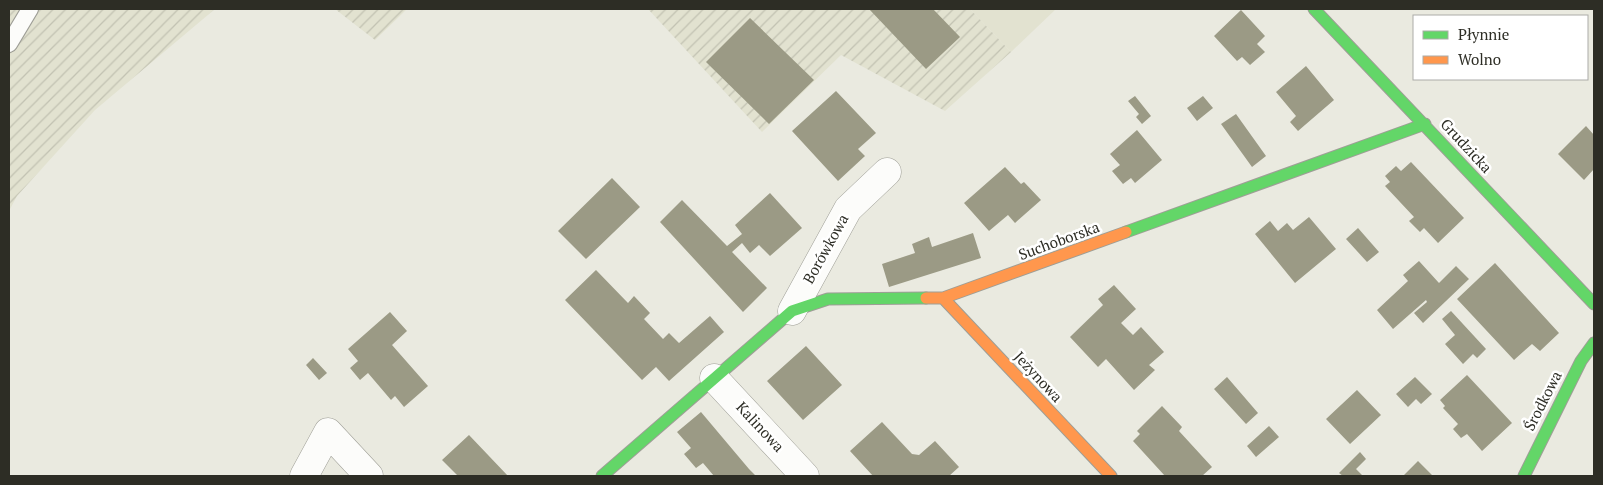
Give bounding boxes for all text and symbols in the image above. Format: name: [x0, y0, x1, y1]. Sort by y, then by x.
legend: [1413, 15, 1588, 80]
text: Płynnie: [1458, 24, 1509, 44]
text: Wolno: [1458, 49, 1501, 69]
street label: Grudzicka: [1437, 114, 1497, 177]
street label: Borówkowa: [798, 210, 853, 287]
street label: Suchoborska: [1015, 216, 1102, 264]
street label: Jeżynowa: [1010, 347, 1068, 406]
street label: Środkowa: [1519, 367, 1566, 434]
street label: Kalinowa: [732, 397, 789, 456]

